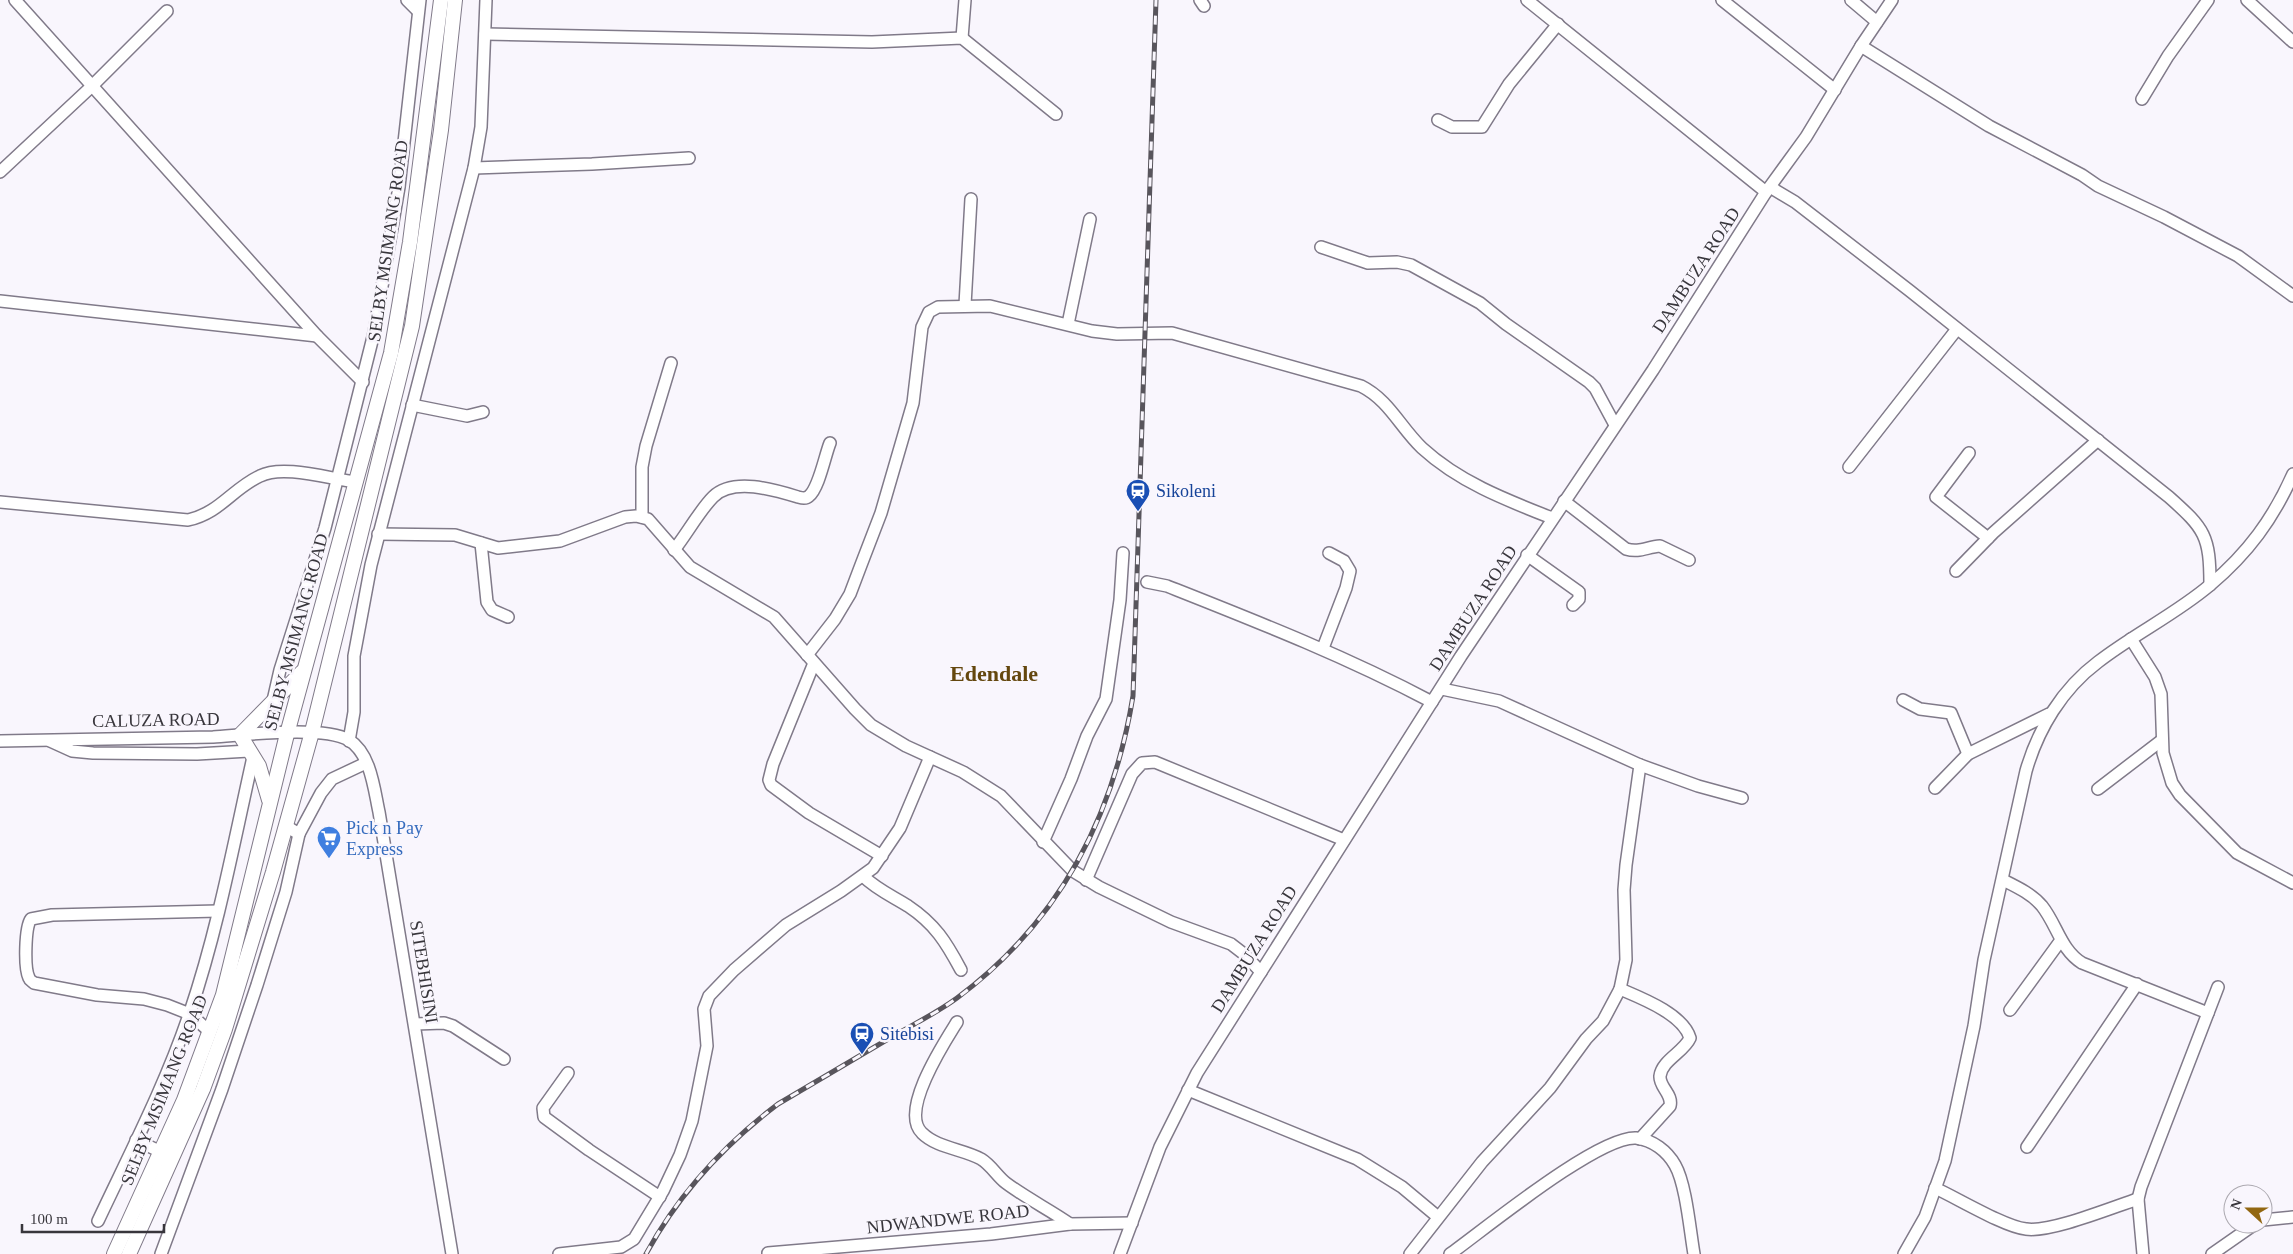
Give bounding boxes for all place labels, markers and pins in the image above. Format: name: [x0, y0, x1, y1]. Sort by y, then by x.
station icon: Sikoleni: [1125, 478, 1151, 512]
place label: Sikoleni: [1156, 481, 1216, 501]
place label: Pick n Pay Express: [346, 818, 423, 859]
supermarket icon: Pick n Pay Express: [316, 825, 342, 859]
station icon: Sitebisi: [849, 1021, 875, 1055]
place label: Sitebisi: [880, 1024, 934, 1044]

